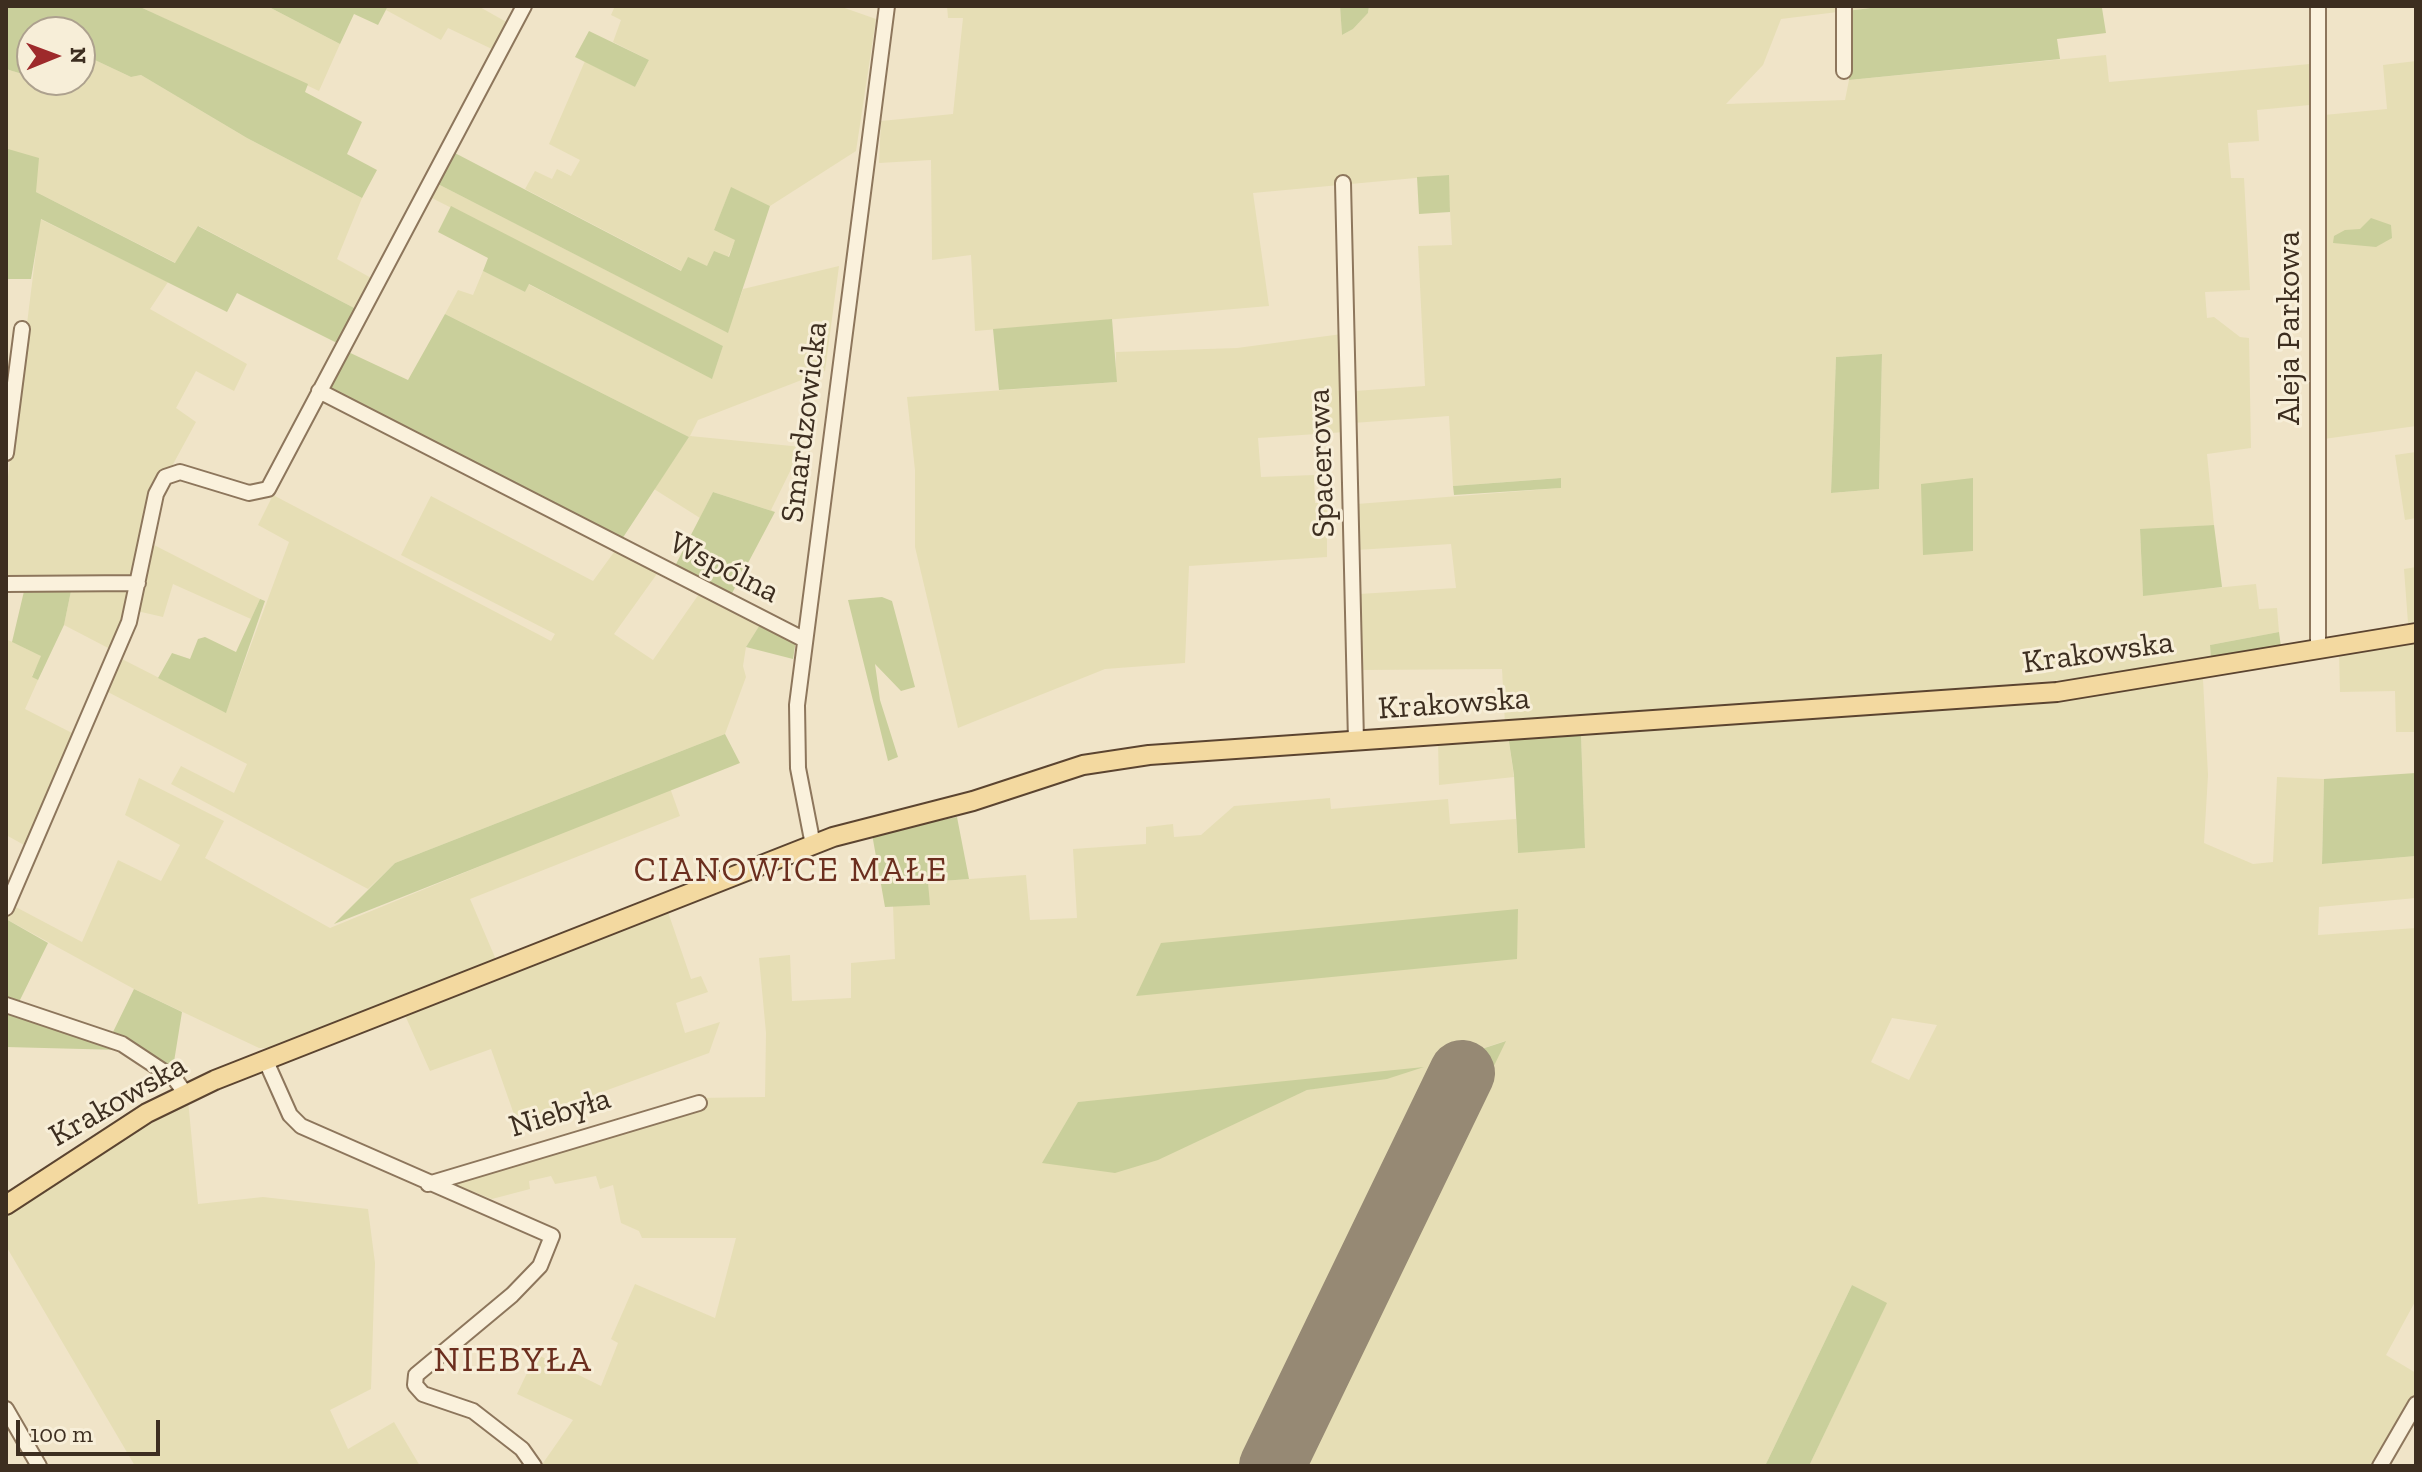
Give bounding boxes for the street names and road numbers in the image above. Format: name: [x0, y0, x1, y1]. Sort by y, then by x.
street label: Aleja Parkowa: [2271, 231, 2309, 425]
street label: Smardzowicka: [774, 319, 836, 525]
street label: Spacerowa: [1300, 388, 1344, 538]
street label: Wspólna: [662, 524, 786, 612]
street label: Krakowska: [2020, 623, 2176, 683]
street label: Krakowska: [1377, 680, 1531, 728]
street label: Krakowska: [43, 1046, 193, 1156]
street label: Niebyła: [505, 1079, 615, 1147]

